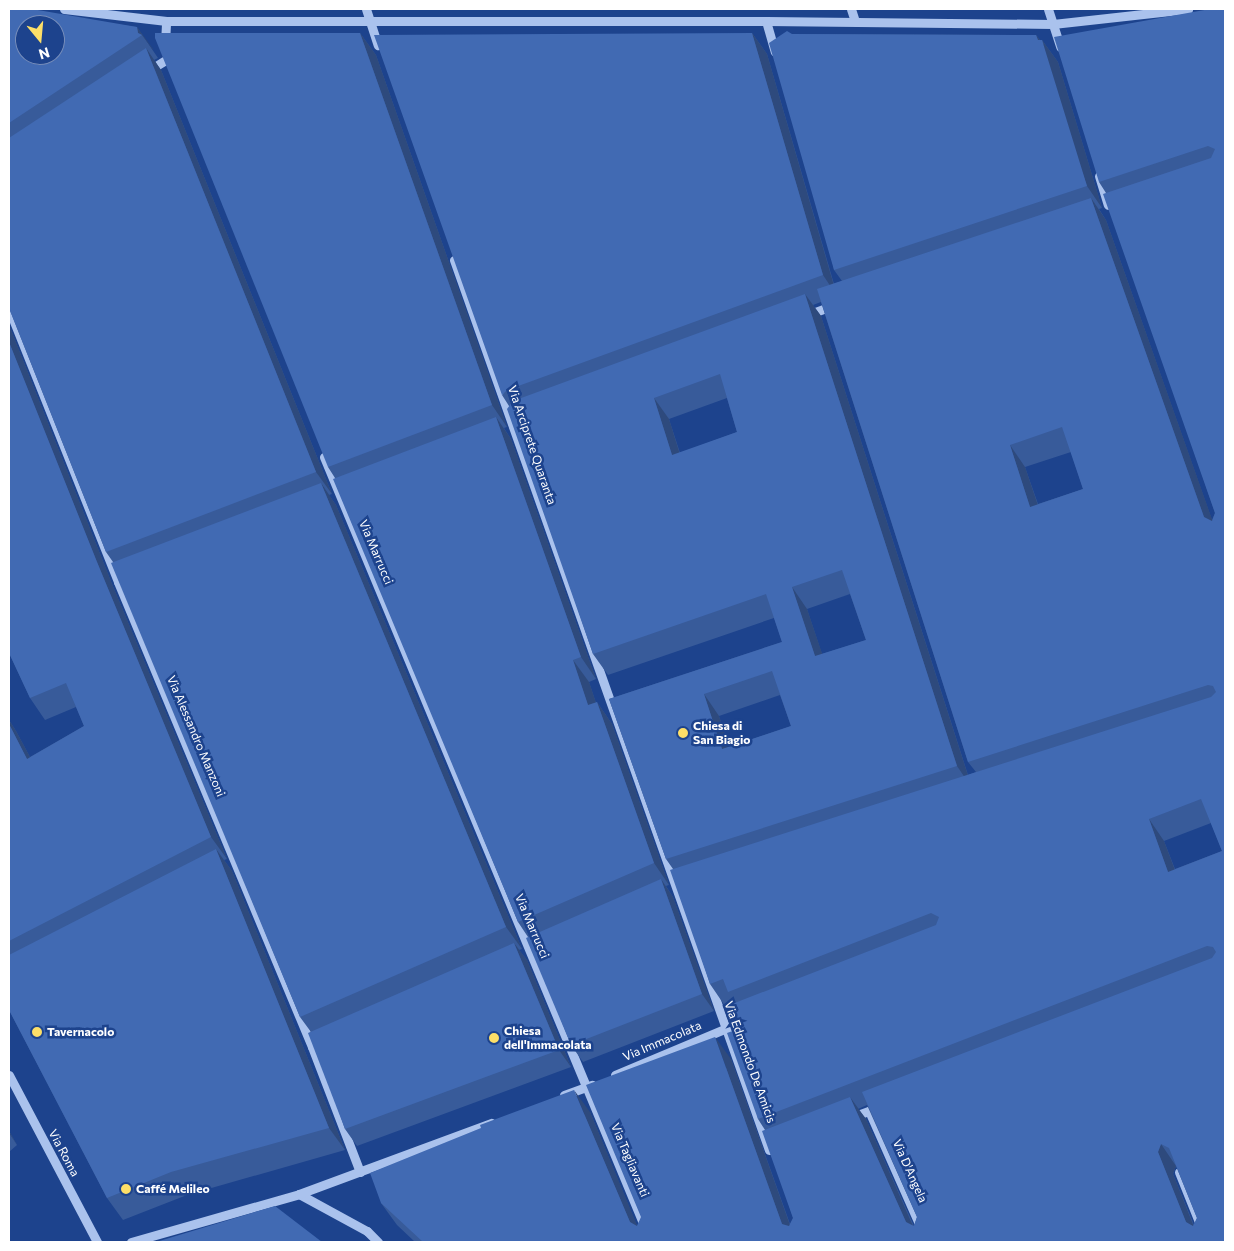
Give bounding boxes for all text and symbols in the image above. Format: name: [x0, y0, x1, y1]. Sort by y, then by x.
north arrow: [15, 15, 65, 65]
text: N: [37, 44, 52, 64]
street label: Via Arciprete Quaranta: [505, 384, 559, 506]
street label: Via Marrucci: [356, 518, 396, 586]
street label: Via Alessandro Manzoni: [164, 673, 228, 799]
place label: Chiesa di San Biagio: [693, 719, 750, 747]
marker: Chiesa di San Biagio: [677, 727, 689, 739]
street label: Via Marrucci: [512, 892, 552, 960]
street label: Via Edmondo De Amicis: [721, 999, 779, 1125]
street label: Via Immacolata: [620, 1018, 704, 1064]
place label: Chiesa dell'Immacolata: [504, 1024, 592, 1052]
place label: Tavernacolo: [47, 1025, 114, 1039]
marker: Tavernacolo: [31, 1026, 43, 1038]
marker: Chiesa dell'Immacolata: [488, 1032, 500, 1044]
street label: Via Tagliavanti: [608, 1121, 652, 1199]
street label: Via Roma: [46, 1127, 82, 1179]
street label: Via D'Angela: [890, 1137, 930, 1205]
place label: Caffé Melileo: [136, 1182, 210, 1196]
marker: Caffé Melileo: [120, 1183, 132, 1195]

